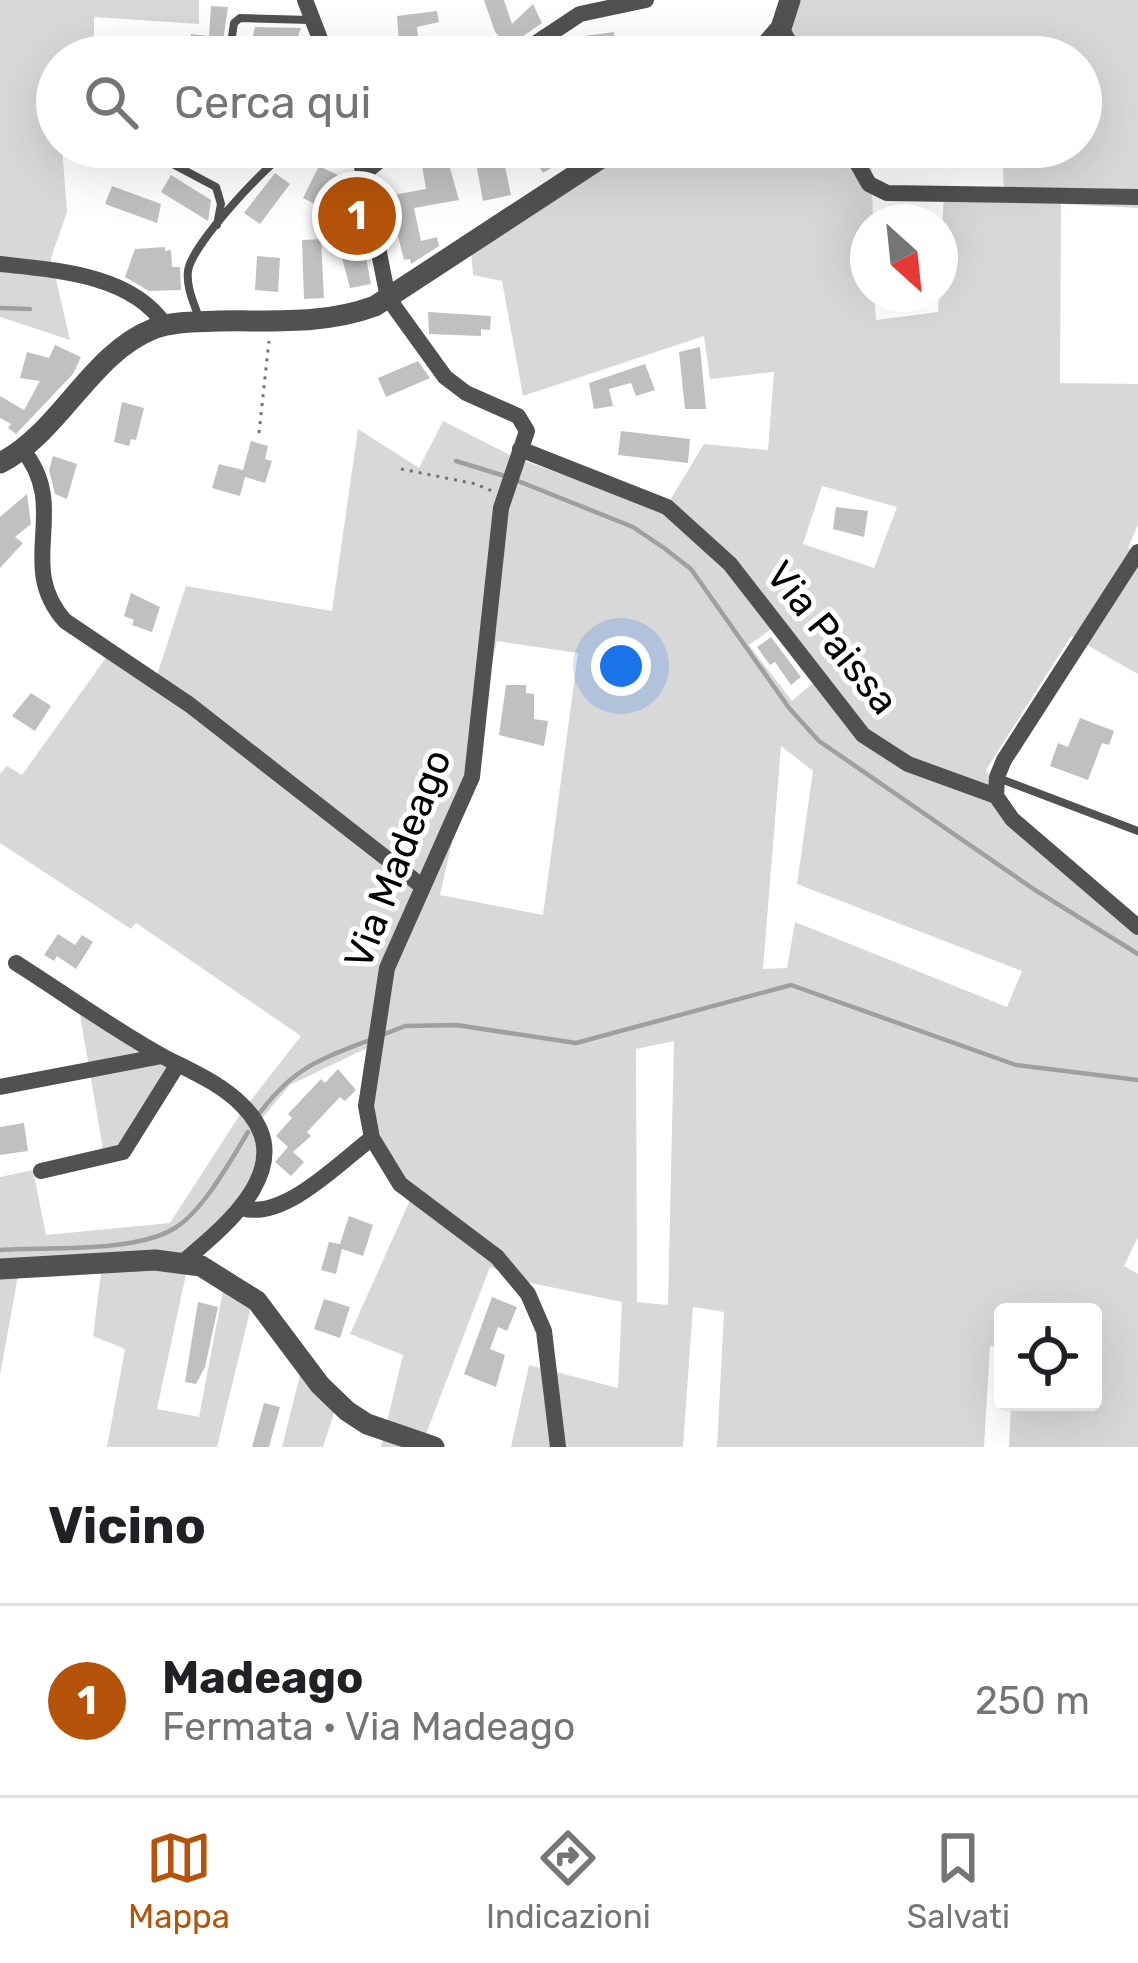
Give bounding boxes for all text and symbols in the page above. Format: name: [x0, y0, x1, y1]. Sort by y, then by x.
search box: [36, 36, 1102, 168]
icon: search: [78, 69, 144, 135]
text: Cerca qui: [174, 76, 371, 129]
pin: 1: [318, 171, 396, 261]
north arrow: [850, 204, 958, 312]
street label: Via Paissa: [757, 552, 907, 724]
your location: [591, 636, 651, 696]
street label: Via Madeago: [335, 743, 461, 975]
map controls: [994, 1303, 1102, 1411]
button: locate: [994, 1303, 1102, 1411]
text: Vicino: [48, 1495, 206, 1556]
text: Madeago: [162, 1651, 364, 1704]
text: 1: [77, 1678, 97, 1724]
text: 250 m: [975, 1678, 1090, 1724]
text: Fermata · Via Madeago: [162, 1704, 575, 1750]
tab: Mappa: [128, 1825, 230, 1936]
tab: Indicazioni: [486, 1825, 651, 1936]
tab: Salvati: [907, 1825, 1010, 1936]

